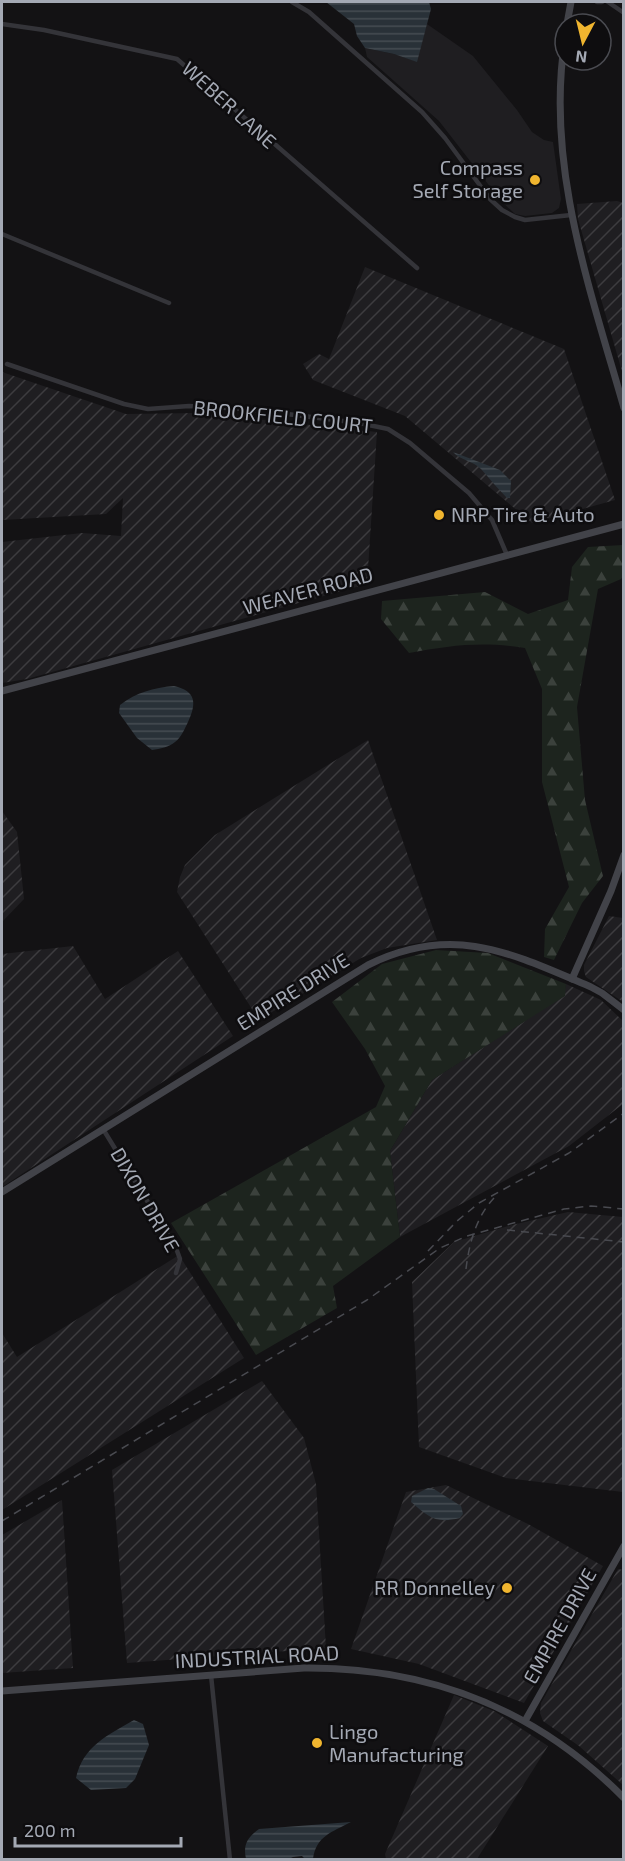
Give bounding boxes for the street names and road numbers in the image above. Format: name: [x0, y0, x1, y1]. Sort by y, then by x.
street label: WEBER LANE: [178, 56, 282, 153]
street label: BROOKFIELD COURT: [192, 395, 374, 437]
street label: WEAVER ROAD: [240, 561, 375, 619]
street label: EMPIRE DRIVE: [232, 947, 353, 1035]
street label: DIXON DRIVE: [106, 1143, 185, 1256]
street label: EMPIRE DRIVE: [518, 1564, 601, 1687]
street label: INDUSTRIAL ROAD: [174, 1640, 340, 1672]

